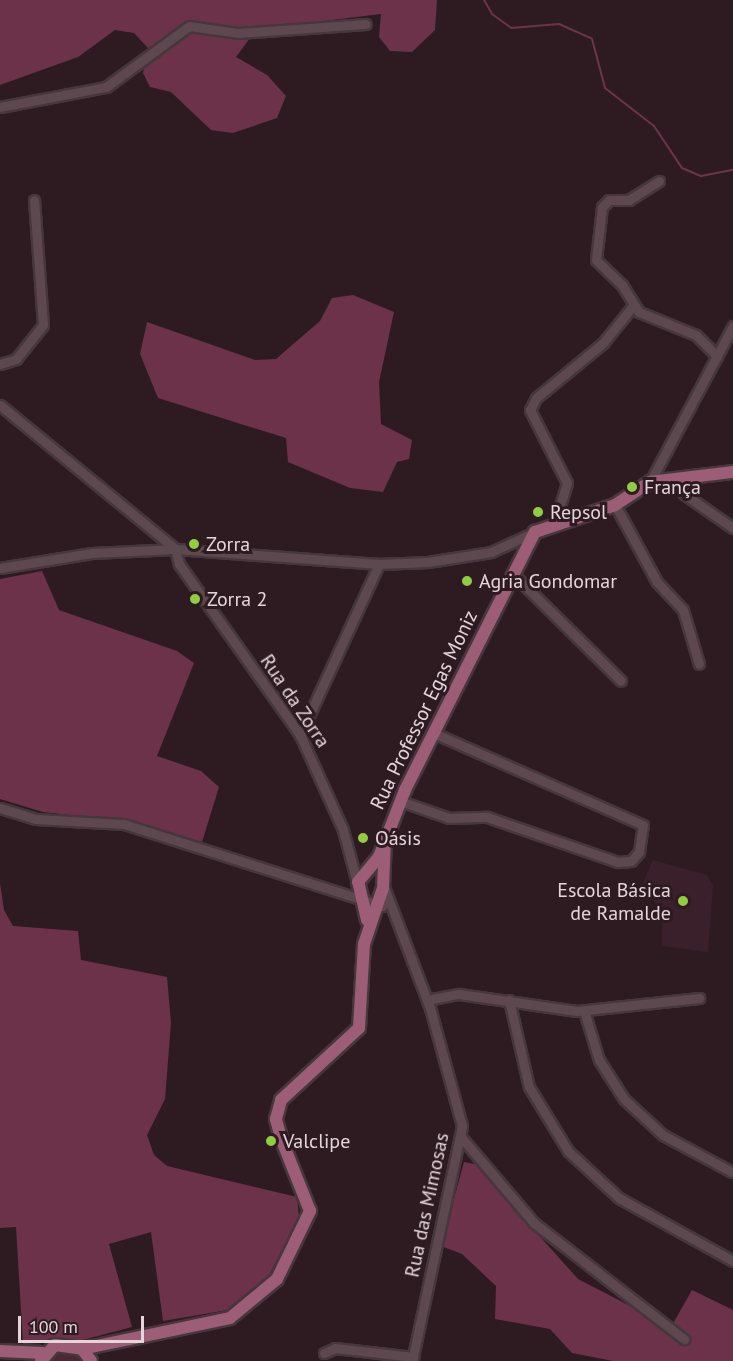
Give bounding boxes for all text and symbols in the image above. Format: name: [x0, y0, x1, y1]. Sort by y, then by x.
place label: França: [644, 475, 701, 499]
marker: França: [625, 480, 639, 494]
place label: Repsol: [550, 500, 607, 524]
marker: Repsol: [531, 505, 545, 519]
place label: Zorra: [206, 532, 250, 556]
marker: Zorra: [187, 537, 201, 551]
place label: Agria Gondomar: [479, 569, 617, 593]
marker: Agria Gondomar: [460, 574, 474, 588]
place label: Zorra 2: [207, 587, 267, 611]
marker: Zorra 2: [188, 592, 202, 606]
street label: Rua Professor Egas Moniz: [365, 607, 483, 813]
street label: Rua da Zorra: [255, 650, 335, 752]
place label: Oásis: [375, 826, 421, 850]
marker: Oásis: [356, 831, 370, 845]
place label: Escola Básica de Ramalde: [557, 878, 671, 925]
marker: Escola Básica de Ramalde: [676, 894, 690, 908]
place label: Valclipe: [283, 1129, 350, 1153]
street label: Rua das Mimosas: [400, 1131, 454, 1279]
marker: Valclipe: [264, 1134, 278, 1148]
scale bar: [21, 1304, 147, 1342]
text: 100 m: [29, 1315, 78, 1338]

